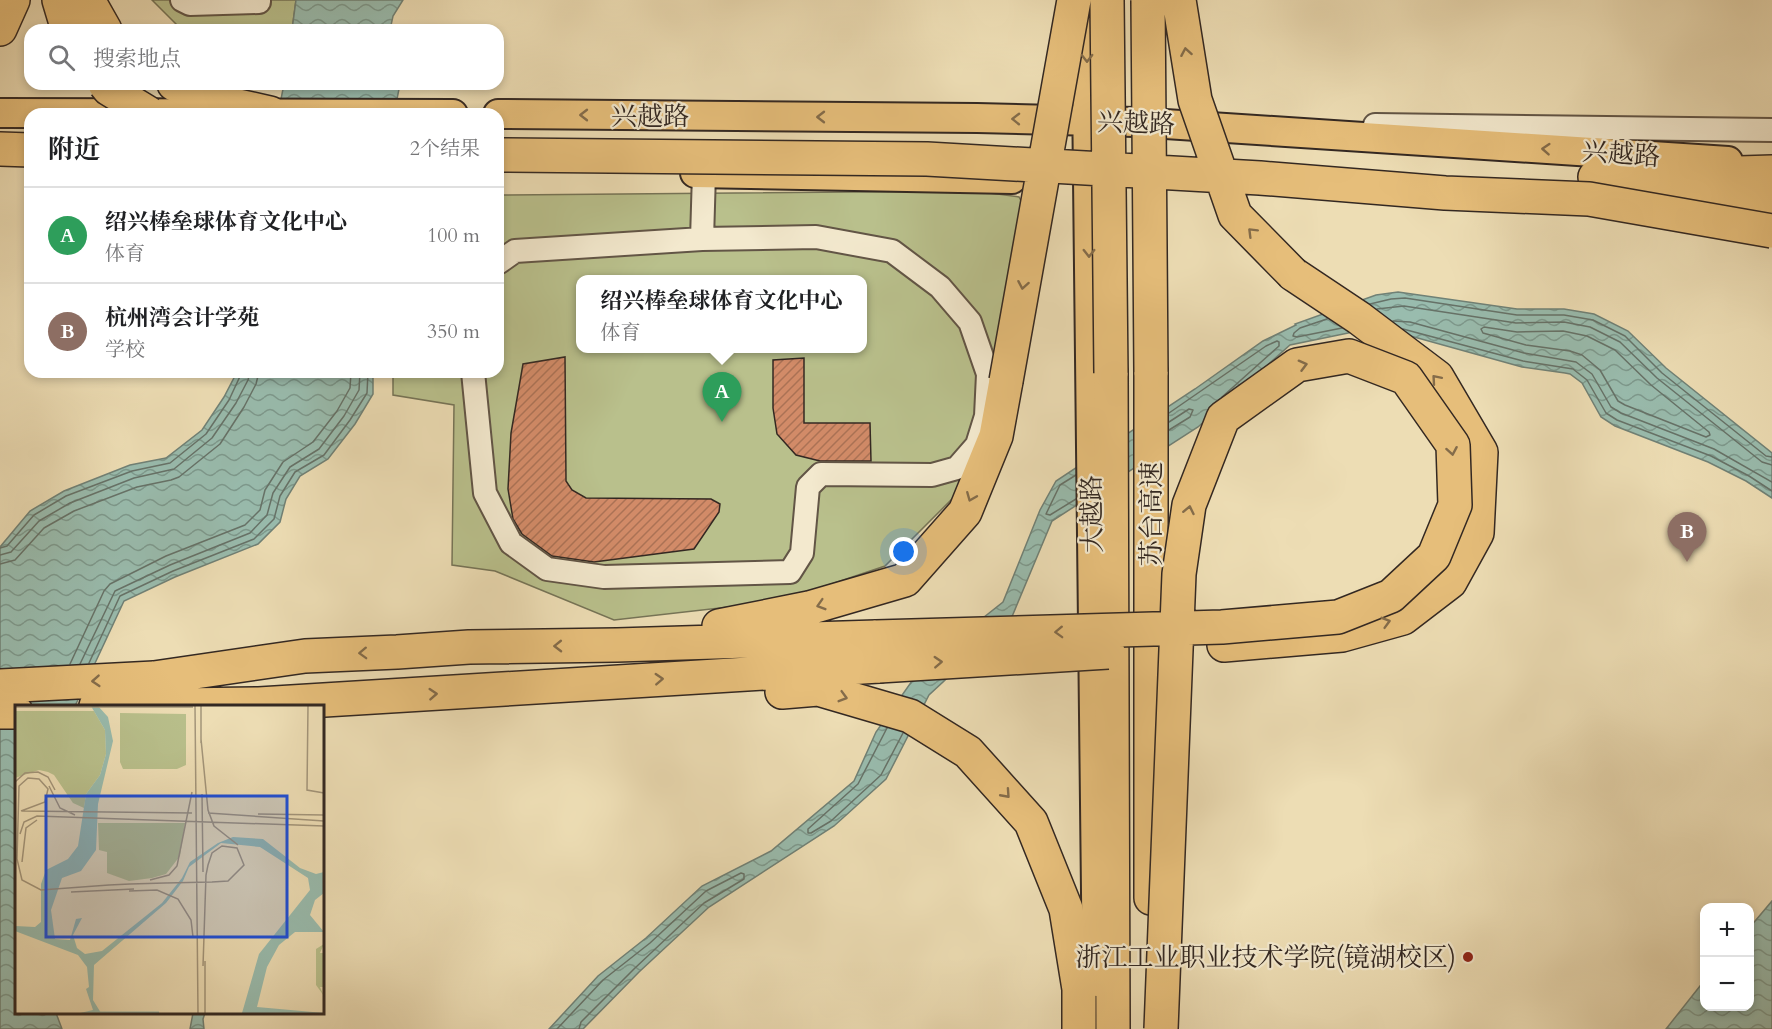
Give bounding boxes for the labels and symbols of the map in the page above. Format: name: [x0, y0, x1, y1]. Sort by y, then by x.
one-way arrow: [1181, 47, 1193, 56]
one-way arrow: [1081, 54, 1093, 63]
street label: 兴越路: [611, 99, 689, 134]
street label: 兴越路: [1096, 104, 1176, 142]
one-way arrow: [579, 109, 588, 121]
one-way arrow: [816, 111, 825, 123]
one-way arrow: [1011, 113, 1020, 125]
street label: 兴越路: [1581, 134, 1661, 174]
one-way arrow: [1541, 142, 1550, 155]
one-way arrow: [1248, 229, 1259, 239]
one-way arrow: [1083, 249, 1095, 258]
one-way arrow: [1017, 280, 1030, 290]
one-way arrow: [1298, 359, 1308, 372]
pin: A: [702, 372, 742, 422]
one-way arrow: [1432, 375, 1443, 386]
one-way arrow: [1445, 446, 1457, 456]
street label: 苏台高速: [1134, 462, 1169, 566]
street label: 大越路: [1074, 475, 1110, 553]
one-way arrow: [966, 491, 979, 501]
one-way arrow: [1181, 505, 1194, 515]
pin: B: [1668, 512, 1706, 562]
your location: [889, 537, 918, 566]
one-way arrow: [816, 598, 827, 610]
one-way arrow: [1381, 617, 1391, 630]
one-way arrow: [1054, 626, 1063, 638]
one-way arrow: [554, 640, 563, 652]
one-way arrow: [359, 647, 368, 660]
one-way arrow: [933, 656, 942, 669]
one-way arrow: [655, 673, 664, 686]
one-way arrow: [92, 675, 101, 688]
one-way arrow: [429, 687, 438, 700]
one-way arrow: [838, 689, 848, 702]
inset map: [15, 705, 324, 1014]
one-way arrow: [999, 788, 1010, 798]
place label: 浙江工业职业技术学院(镜湖校区): [1075, 940, 1456, 975]
marker: 浙江工业职业技术学院(镜湖校区): [1461, 950, 1475, 964]

